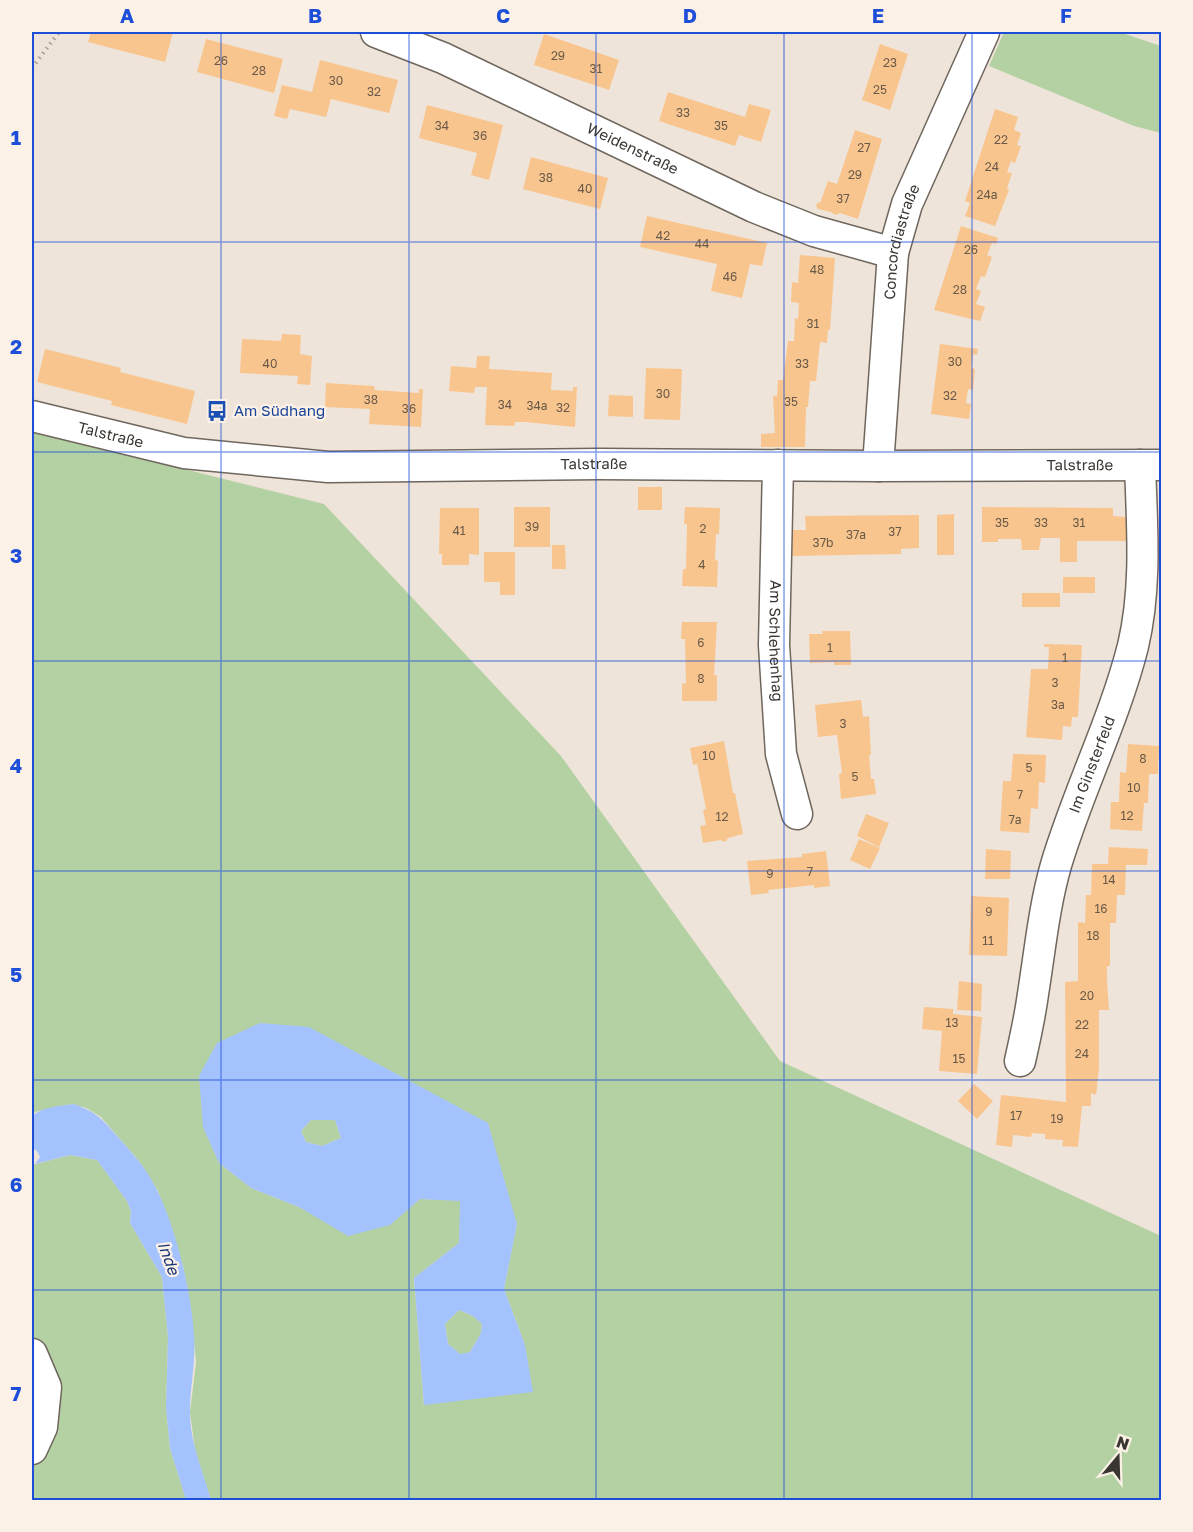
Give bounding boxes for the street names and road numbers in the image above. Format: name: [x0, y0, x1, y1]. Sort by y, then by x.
street label: Weidenstraße: [584, 118, 682, 178]
street label: Concordiastraße: [880, 181, 923, 300]
street label: Talstraße: [76, 418, 146, 451]
street label: Talstraße: [560, 454, 628, 472]
street label: Talstraße: [1046, 455, 1114, 473]
street label: Am Schlehenhag: [766, 580, 788, 702]
street label: Im Ginsterfeld: [1064, 713, 1118, 815]

